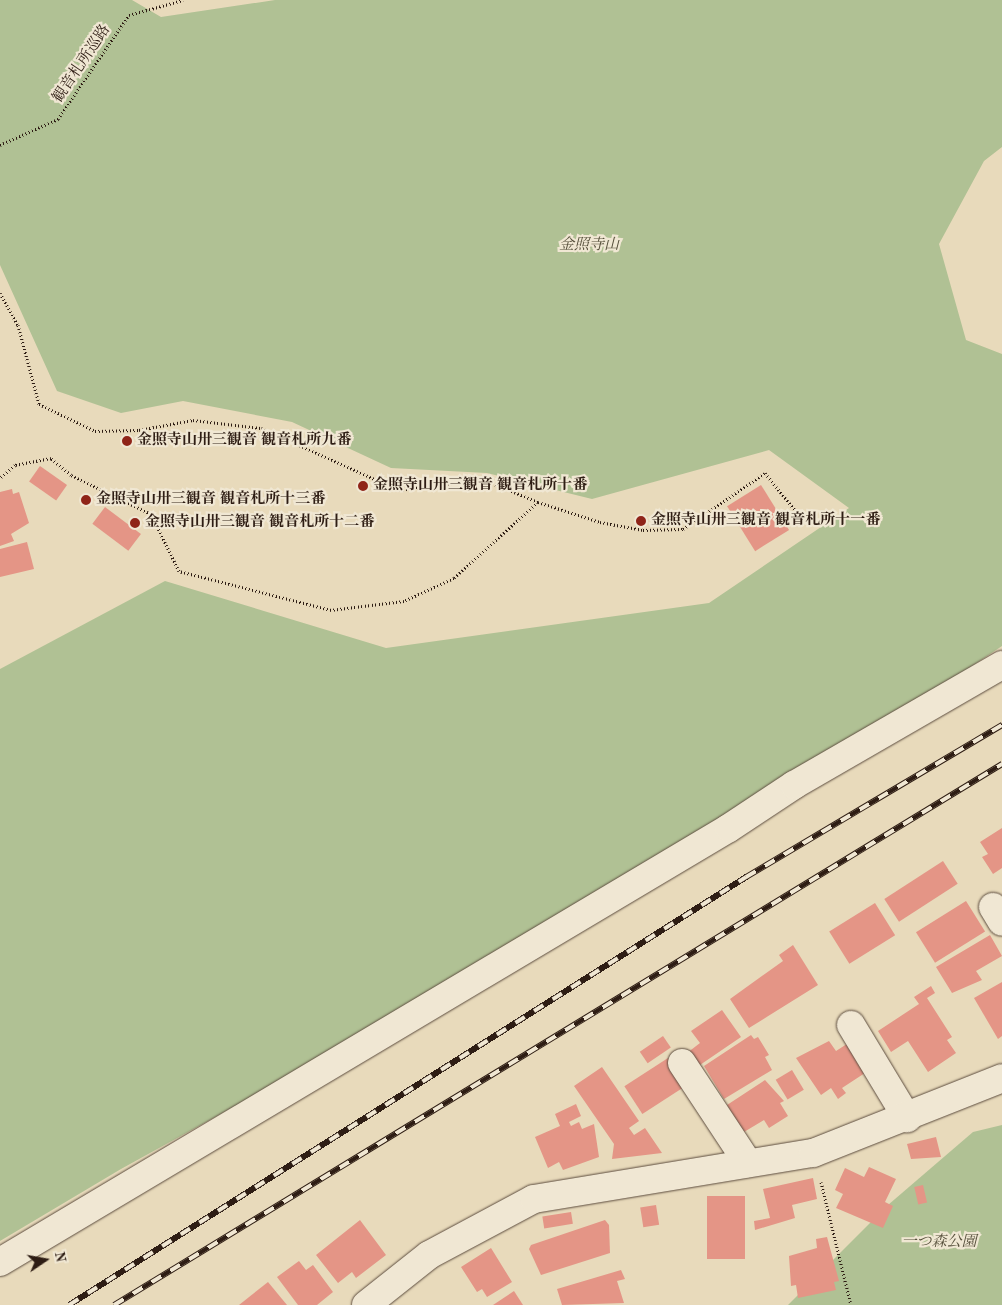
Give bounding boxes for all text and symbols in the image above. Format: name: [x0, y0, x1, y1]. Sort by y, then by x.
street label: 観音札所巡路: [49, 22, 115, 106]
park label: 金照寺山: [559, 237, 619, 255]
place label: 金照寺山卅三観音 観音札所九番: [137, 432, 351, 450]
marker: 金照寺山卅三観音 観音札所九番: [121, 435, 133, 447]
place label: 金照寺山卅三観音 観音札所十番: [373, 477, 587, 495]
marker: 金照寺山卅三観音 観音札所十番: [357, 480, 369, 492]
place label: 金照寺山卅三観音 観音札所十三番: [96, 491, 325, 509]
marker: 金照寺山卅三観音 観音札所十三番: [80, 494, 92, 506]
place label: 金照寺山卅三観音 観音札所十一番: [651, 512, 880, 530]
place label: 金照寺山卅三観音 観音札所十二番: [145, 514, 374, 532]
marker: 金照寺山卅三観音 観音札所十一番: [635, 515, 647, 527]
marker: 金照寺山卅三観音 観音札所十二番: [129, 517, 141, 529]
park label: 一つ森公園: [902, 1234, 976, 1252]
north arrow: [20, 1235, 70, 1285]
text: N: [52, 1250, 68, 1264]

